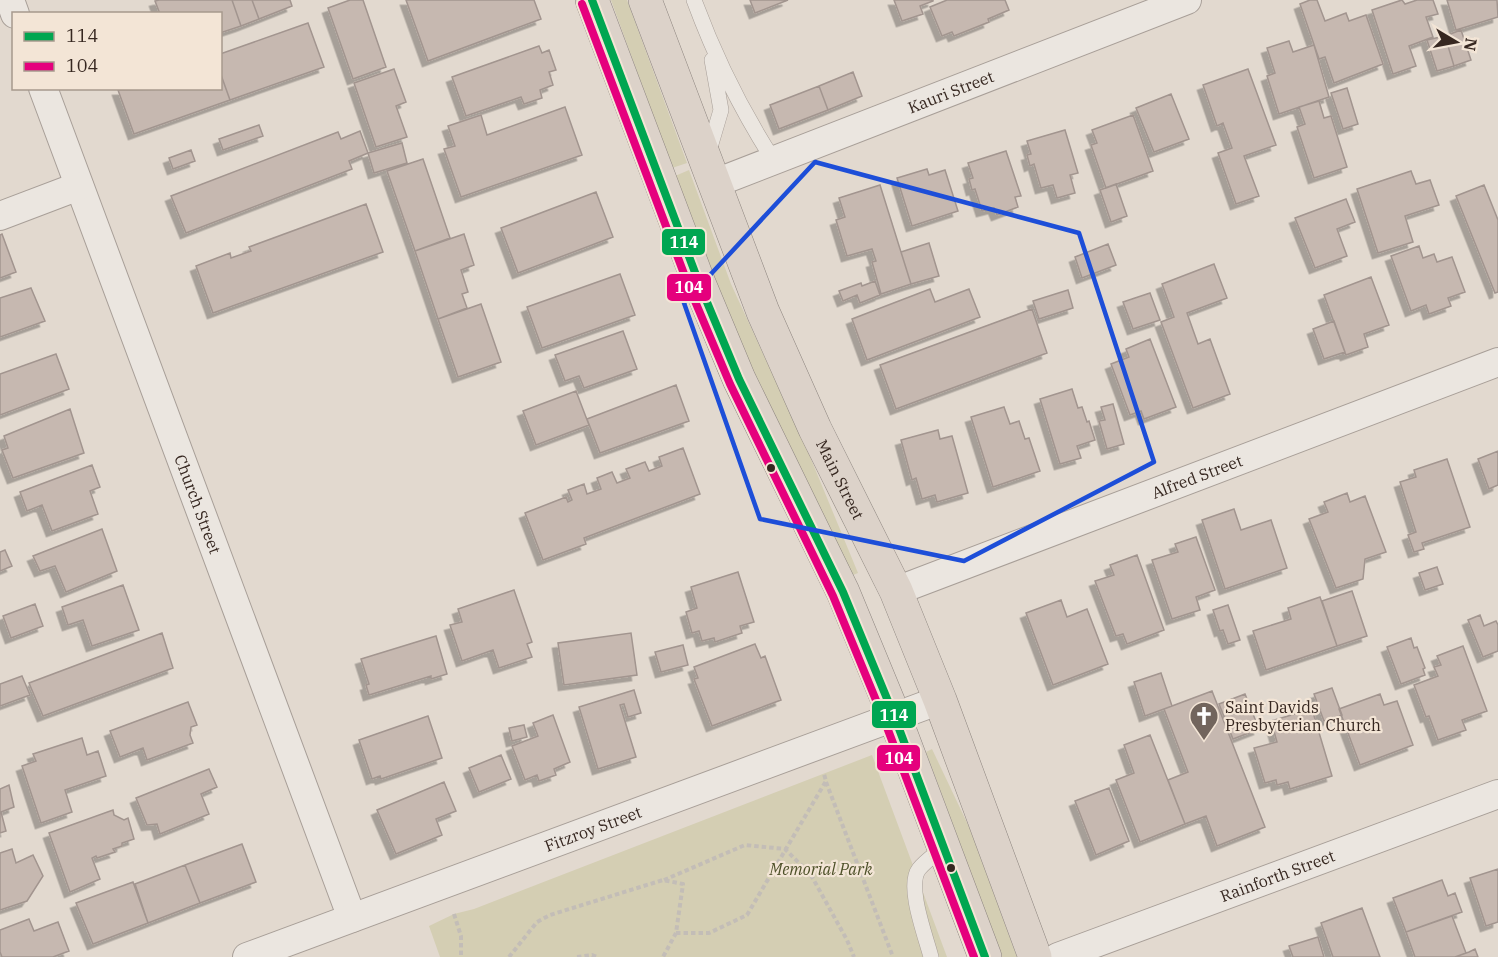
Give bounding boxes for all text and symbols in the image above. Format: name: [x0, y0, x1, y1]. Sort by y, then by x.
legend: [12, 12, 222, 90]
north arrow: [1426, 12, 1486, 72]
text: 114: [66, 24, 98, 47]
text: N: [1460, 37, 1482, 53]
text: 104: [66, 54, 98, 77]
street label: Kauri Street: [905, 66, 997, 117]
line badge: 114: [661, 228, 706, 256]
text: 114: [670, 232, 699, 252]
line badge: 104: [666, 273, 712, 302]
text: 104: [675, 277, 704, 297]
street label: Main Street: [812, 436, 869, 523]
street label: Alfred Street: [1149, 450, 1245, 503]
street label: Church Street: [170, 452, 226, 557]
unlabelled marker: [765, 462, 777, 474]
place label: Saint Davids Presbyterian Church: [1225, 697, 1381, 735]
line badge: 114: [871, 700, 917, 729]
church icon: Saint Davids Presbyterian Church: [1188, 700, 1220, 742]
text: 114: [880, 705, 909, 725]
line badge: 104: [876, 744, 921, 772]
text: 104: [885, 748, 914, 768]
street label: Fitzroy Street: [542, 802, 644, 856]
street label: Rainforth Street: [1217, 845, 1338, 906]
park label: Memorial Park: [768, 859, 873, 879]
unlabelled marker: [945, 862, 957, 874]

